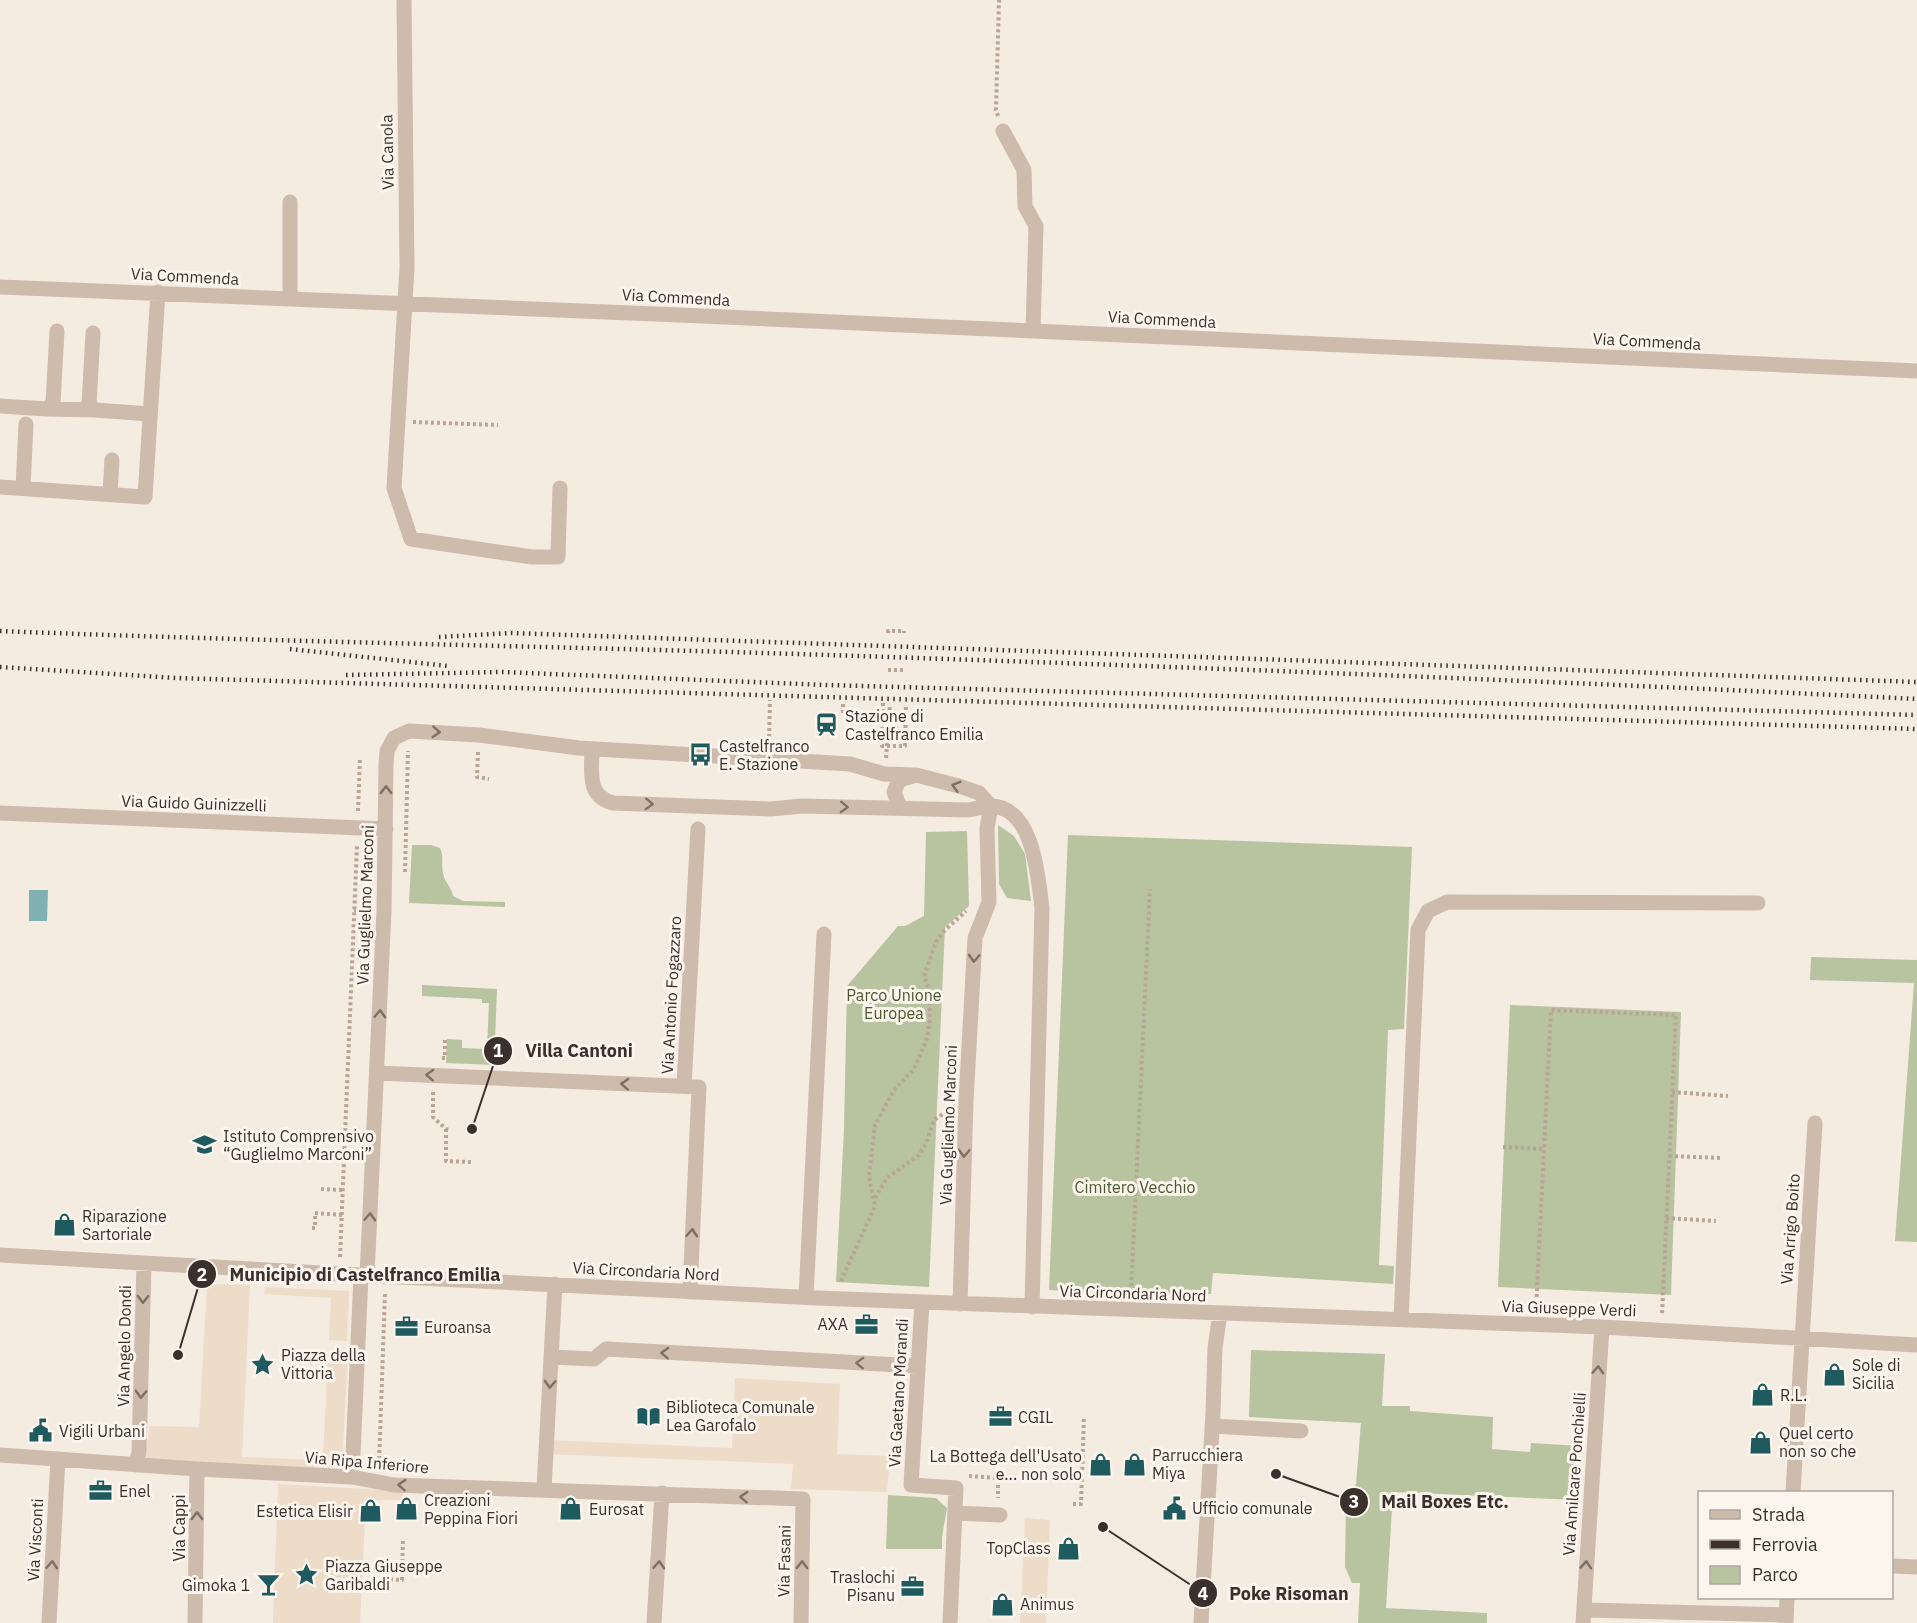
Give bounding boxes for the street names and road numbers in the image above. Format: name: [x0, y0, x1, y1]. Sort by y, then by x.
street label: Via Canola: [376, 114, 398, 190]
street label: Via Commenda: [130, 263, 240, 289]
street label: Via Commenda: [621, 284, 731, 310]
street label: Via Commenda: [1107, 306, 1217, 332]
street label: Via Commenda: [1592, 328, 1702, 354]
street label: Via Guido Guinizzelli: [121, 790, 267, 816]
street label: Via Guglielmo Marconi: [352, 825, 378, 985]
street label: Via Antonio Fogazzaro: [657, 915, 685, 1075]
street label: Via Guglielmo Marconi: [935, 1045, 961, 1205]
street label: Via Arrigo Boito: [1776, 1173, 1804, 1285]
street label: Via Circondaria Nord: [572, 1257, 720, 1285]
street label: Via Circondaria Nord: [1059, 1280, 1207, 1306]
street label: Via Angelo Dondi: [113, 1285, 135, 1407]
street label: Via Giuseppe Verdi: [1501, 1296, 1637, 1320]
street label: Via Gaetano Morandi: [884, 1318, 912, 1468]
street label: Via Amilcare Ponchielli: [1558, 1392, 1590, 1556]
street label: Via Ripa Inferiore: [304, 1447, 430, 1477]
street label: Via Cappi: [169, 1494, 189, 1562]
street label: Via Visconti: [23, 1498, 47, 1582]
street label: Via Fasani: [773, 1525, 795, 1597]

